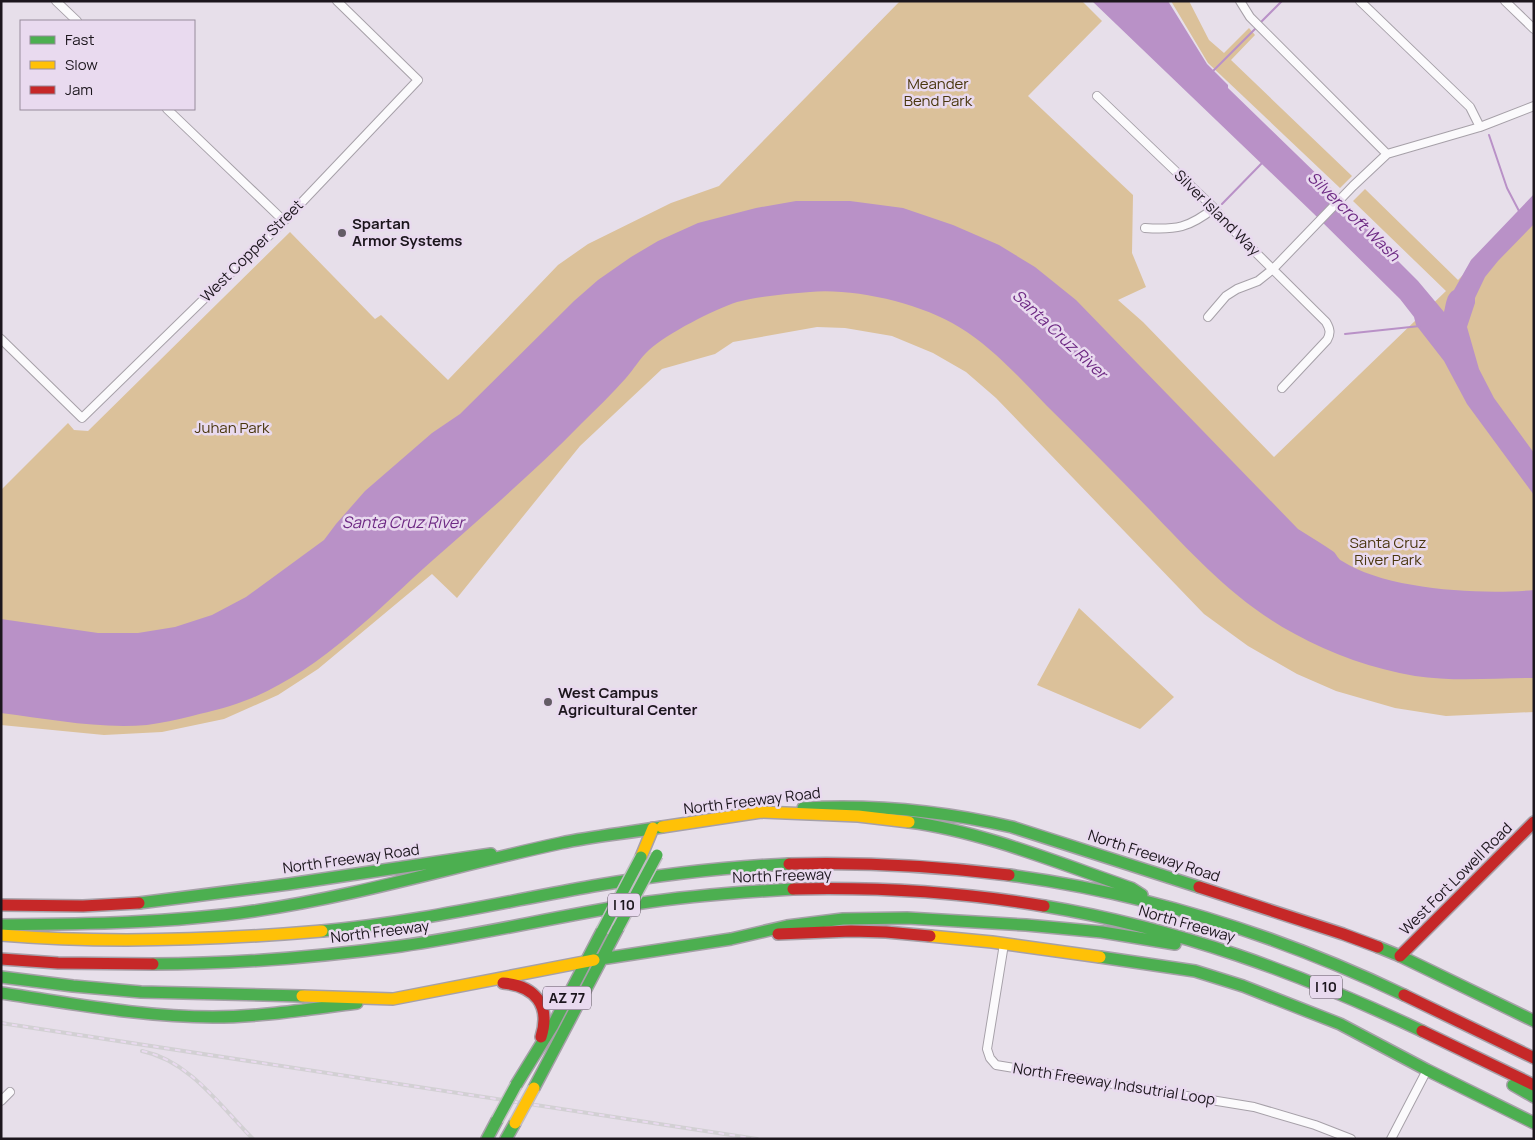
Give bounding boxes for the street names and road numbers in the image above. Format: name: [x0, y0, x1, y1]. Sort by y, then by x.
street label: Silver Island Way: [1170, 165, 1265, 260]
street label: West Copper Street: [196, 195, 308, 307]
street label: North Freeway Road: [682, 782, 822, 819]
street label: West Fort Lowell Road: [1395, 818, 1517, 940]
street label: North Freeway Road: [1085, 824, 1223, 887]
street label: North Freeway Road: [281, 839, 421, 879]
street label: North Freeway: [732, 863, 832, 888]
road number: I 10: [608, 894, 640, 916]
street label: North Freeway: [1136, 900, 1238, 947]
street label: North Freeway: [329, 915, 431, 948]
road number: I 10: [1310, 976, 1342, 999]
road number: AZ 77: [543, 986, 591, 1010]
street label: North Freeway Indsutrial Loop: [1011, 1057, 1217, 1110]

